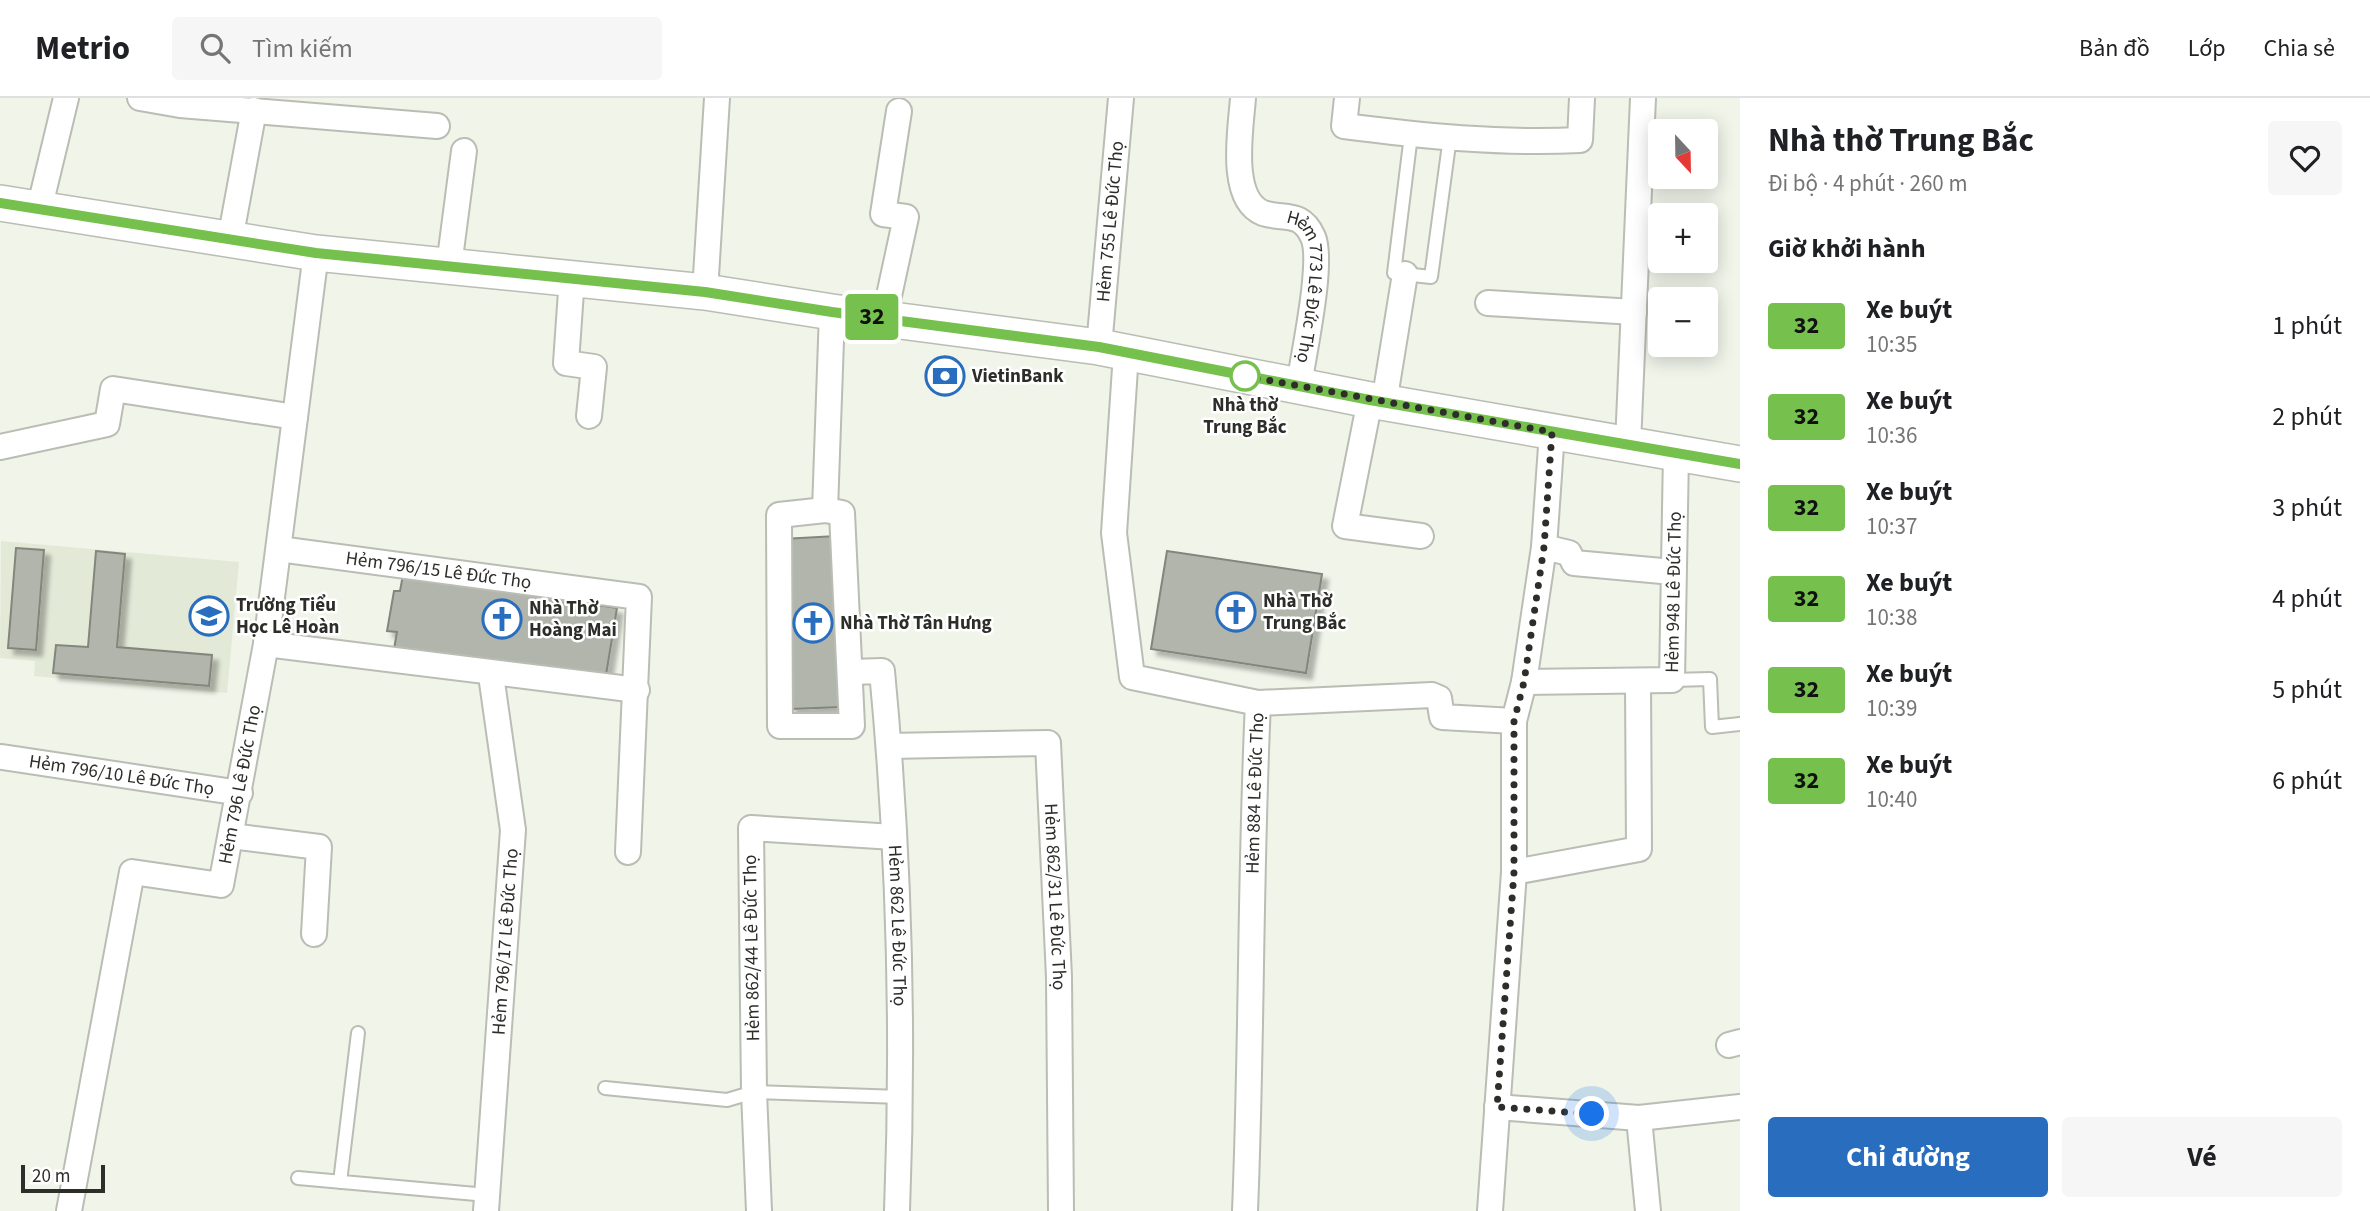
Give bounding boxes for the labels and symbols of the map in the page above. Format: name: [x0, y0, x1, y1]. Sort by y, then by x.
north arrow: [1648, 119, 1718, 189]
street label: Hẻm 755 Lê Đức Thọ: [1090, 140, 1131, 303]
street label: Hẻm 773 Lê Đức Thọ: [1284, 203, 1330, 365]
line badge: 32: [840, 294, 903, 340]
bank icon: VietinBank: [924, 355, 966, 397]
marker: Nhà thờ Trung Bắc: [1230, 361, 1260, 391]
place label: VietinBank: [971, 363, 1064, 390]
place label: Nhà thờ Trung Bắc: [1203, 392, 1287, 441]
street label: Hẻm 948 Lê Đức Thọ: [1659, 511, 1688, 673]
street label: Hẻm 796/15 Lê Đức Thọ: [344, 545, 533, 596]
place label: Nhà Thờ Trung Bắc: [1263, 588, 1346, 637]
church icon: Nhà Thờ Trung Bắc: [1215, 591, 1257, 633]
place label: Trường Tiểu Học Lê Hoàn: [236, 592, 339, 641]
school or university icon: Trường Tiểu Học Lê Hoàn: [188, 595, 230, 637]
place label: Nhà Thờ Hoàng Mai: [529, 595, 617, 644]
church icon: Nhà Thờ Hoàng Mai: [481, 598, 523, 640]
church icon: Nhà Thờ Tân Hưng: [792, 602, 834, 644]
place label: Nhà Thờ Tân Hưng: [840, 610, 992, 637]
street label: Hẻm 796 Lê Đức Thọ: [212, 703, 268, 866]
street label: Hẻm 884 Lê Đức Thọ: [1239, 712, 1271, 874]
street label: Hẻm 796/10 Lê Đức Thọ: [27, 748, 216, 802]
street label: Hẻm 862/31 Lê Đức Thọ: [1037, 803, 1073, 990]
street label: Hẻm 862 Lê Đức Thọ: [881, 844, 913, 1006]
street label: Hẻm 796/17 Lê Đức Thọ: [485, 847, 525, 1036]
street label: Hẻm 862/44 Lê Đức Thọ: [737, 854, 767, 1042]
your location: [1574, 1096, 1609, 1131]
scale bar: [21, 1162, 105, 1194]

